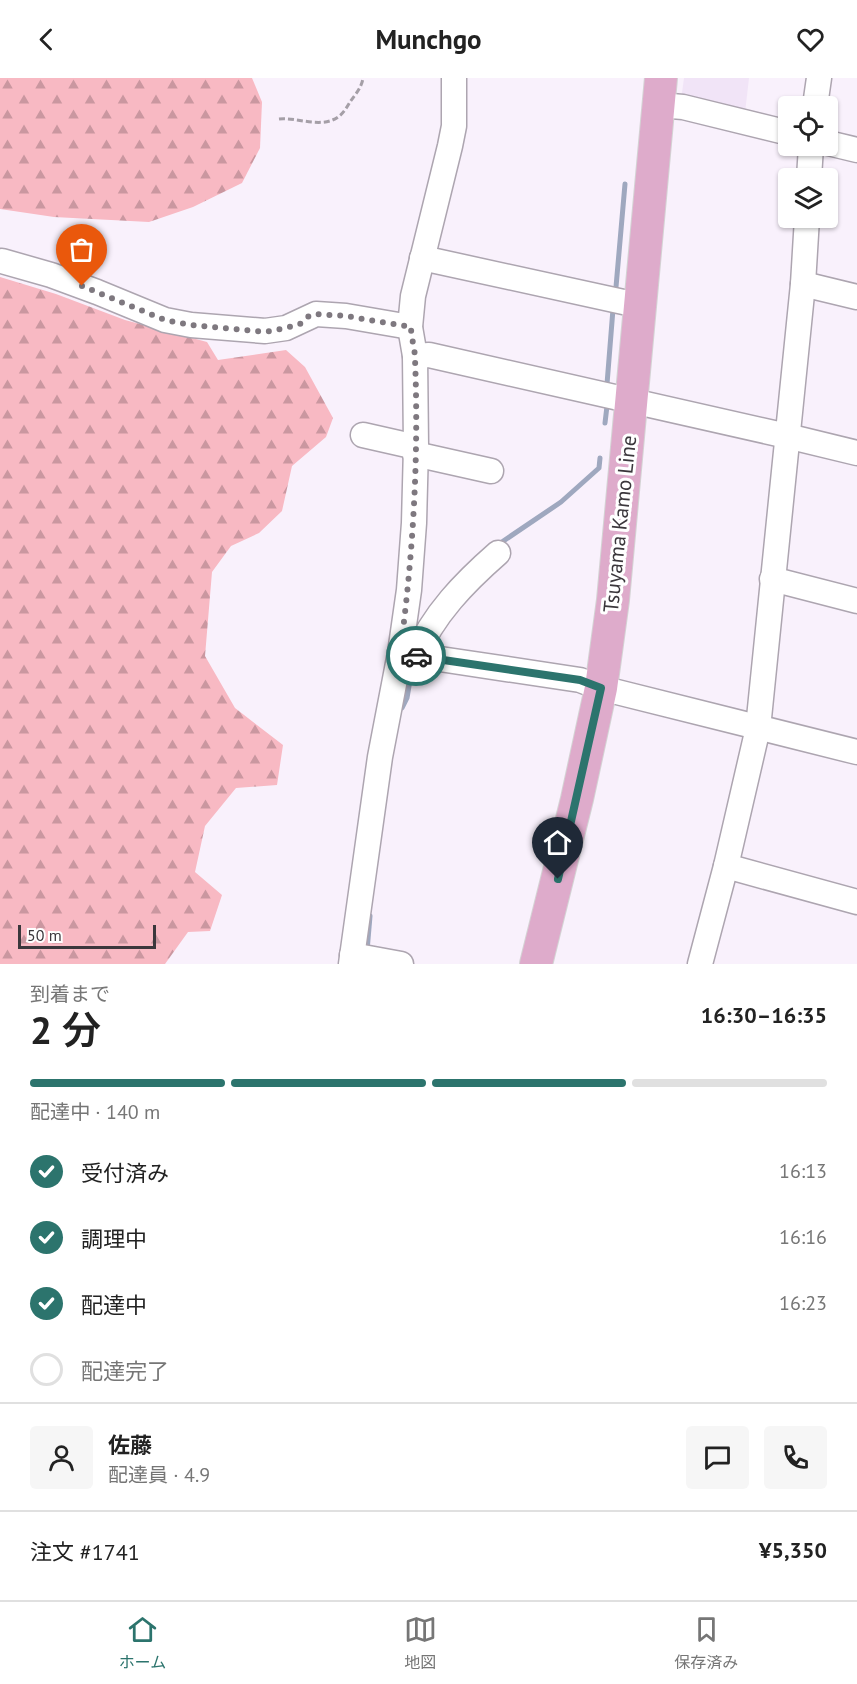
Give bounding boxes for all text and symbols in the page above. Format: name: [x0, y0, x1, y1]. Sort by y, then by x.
text: Munchgo: [375, 22, 482, 56]
icon: back: [30, 23, 63, 56]
icon: heart: [794, 23, 827, 56]
map controls: [778, 96, 838, 228]
button: locate: [778, 96, 838, 156]
button: layers: [778, 168, 838, 228]
pin: [56, 224, 107, 286]
icon: bag: [65, 233, 98, 266]
street label: Tsuyama Kamo Line: [597, 434, 642, 614]
courier: [386, 626, 446, 686]
icon: car: [400, 640, 433, 673]
pin: [532, 817, 583, 879]
icon: home: [541, 826, 574, 859]
scale bar: [18, 922, 156, 950]
text: 50 m: [27, 925, 62, 945]
text: 到着まで: [30, 981, 110, 1007]
text: 16:30–16:35: [701, 1001, 827, 1029]
text: 2 分: [30, 1004, 101, 1055]
text: 配達中 · 140 m: [30, 1099, 160, 1125]
icon: check: [30, 1155, 63, 1188]
text: 16:13: [779, 1158, 827, 1184]
text: 受付済み: [81, 1159, 169, 1187]
icon: check: [30, 1221, 63, 1254]
text: 16:16: [779, 1224, 827, 1250]
text: 調理中: [81, 1225, 147, 1253]
icon: check: [30, 1287, 63, 1320]
text: 16:23: [779, 1290, 827, 1316]
text: 配達中: [81, 1291, 147, 1319]
text: 配達完了: [81, 1357, 169, 1385]
button: person: [30, 1426, 93, 1489]
button: chat: [686, 1426, 749, 1489]
button: phone: [764, 1426, 827, 1489]
text: 佐藤: [108, 1431, 152, 1459]
text: 配達員 · 4.9: [108, 1462, 210, 1488]
text: ¥5,350: [759, 1536, 827, 1564]
text: 注文 #1741: [30, 1538, 140, 1566]
tab: ホーム: [119, 1613, 166, 1673]
tab: 地図: [404, 1613, 437, 1673]
tab: 保存済み: [674, 1613, 738, 1673]

